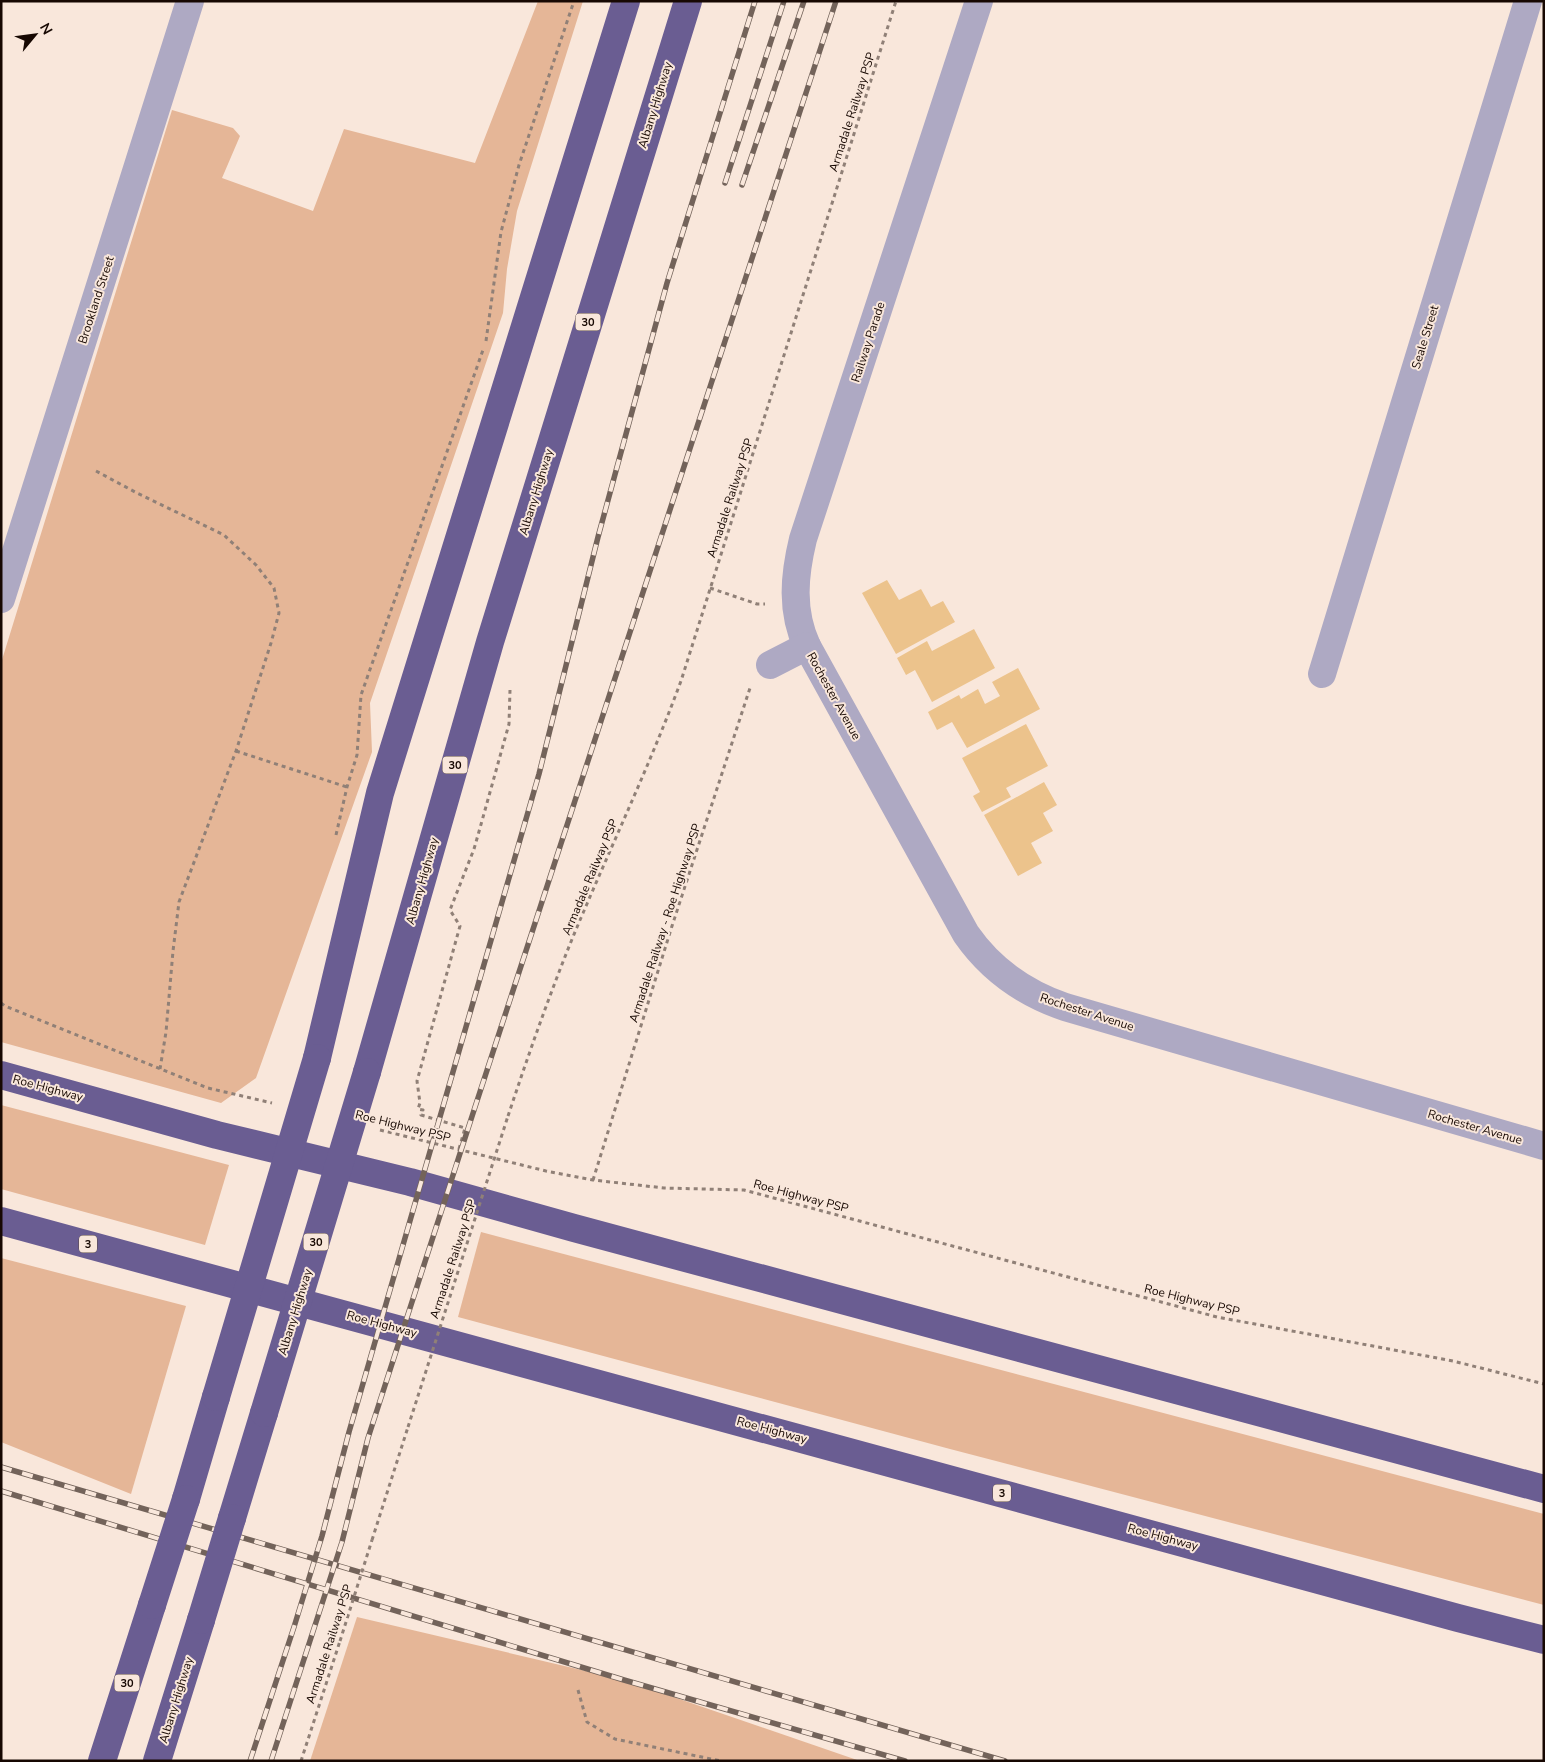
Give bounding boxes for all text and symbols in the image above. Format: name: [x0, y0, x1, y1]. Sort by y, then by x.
north arrow: [10, 10, 60, 60]
text: N: [35, 20, 57, 38]
street label: Armadale Railway PSP: [825, 50, 879, 174]
street label: Albany Highway: [634, 59, 676, 150]
street label: Brookland Street: [74, 253, 118, 346]
street label: Railway Parade: [847, 300, 889, 384]
street label: Seale Street: [1408, 302, 1443, 371]
road number: 30: [576, 314, 600, 331]
street label: Armadale Railway PSP: [703, 436, 757, 560]
street label: Albany Highway: [515, 446, 557, 537]
street label: Rochester Avenue: [803, 649, 865, 743]
road number: 30: [442, 756, 468, 774]
street label: Armadale Railway PSP: [558, 816, 622, 937]
street label: Armadale Railway - Roe Highway PSP: [625, 821, 705, 1024]
street label: Albany Highway: [402, 835, 442, 926]
street label: Rochester Avenue: [1038, 989, 1136, 1035]
street label: Roe Highway: [11, 1071, 86, 1105]
street label: Roe Highway PSP: [354, 1106, 453, 1146]
street label: Rochester Avenue: [1426, 1106, 1524, 1148]
street label: Roe Highway PSP: [752, 1176, 851, 1216]
street label: Armadale Railway PSP: [426, 1197, 480, 1321]
road number: 30: [304, 1234, 328, 1250]
road number: 3: [79, 1236, 97, 1252]
street label: Albany Highway: [274, 1266, 316, 1357]
street label: Roe Highway PSP: [1143, 1280, 1242, 1320]
street label: Roe Highway: [345, 1307, 420, 1341]
street label: Roe Highway: [735, 1413, 810, 1447]
road number: 3: [993, 1485, 1011, 1502]
street label: Roe Highway: [1126, 1520, 1201, 1554]
street label: Armadale Railway PSP: [302, 1582, 356, 1706]
street label: Albany Highway: [155, 1654, 197, 1745]
road number: 30: [114, 1675, 140, 1692]

